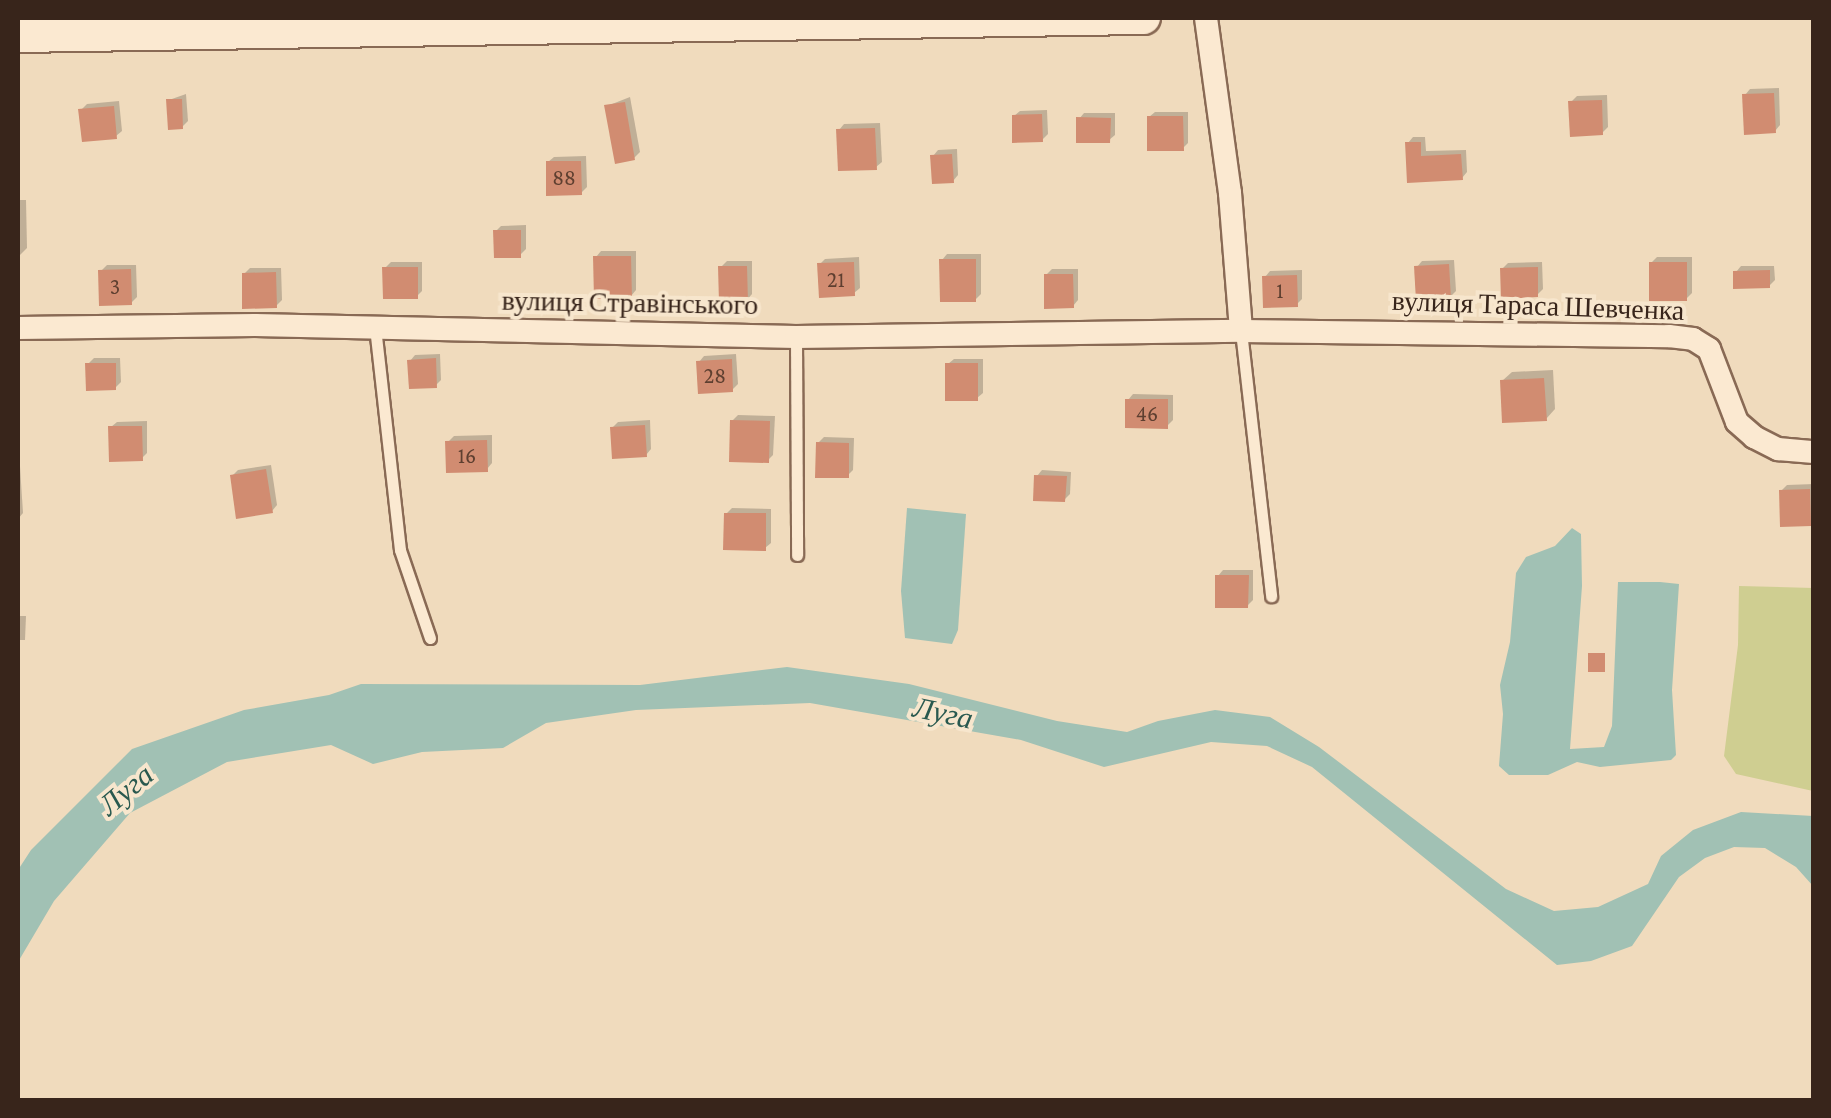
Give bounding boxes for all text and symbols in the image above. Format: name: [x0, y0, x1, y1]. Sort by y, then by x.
house number: 88: [552, 165, 576, 191]
house number: 21: [827, 267, 845, 293]
house number: 3: [110, 274, 120, 300]
house number: 1: [1276, 278, 1284, 304]
street label: вулиця Стравінського: [501, 284, 759, 322]
street label: вулиця Тараса Шевченка: [1391, 284, 1685, 328]
house number: 28: [704, 363, 726, 389]
house number: 46: [1136, 401, 1158, 427]
house number: 16: [458, 443, 476, 469]
water label: Луга: [910, 689, 976, 737]
water label: Луга: [91, 757, 161, 823]

